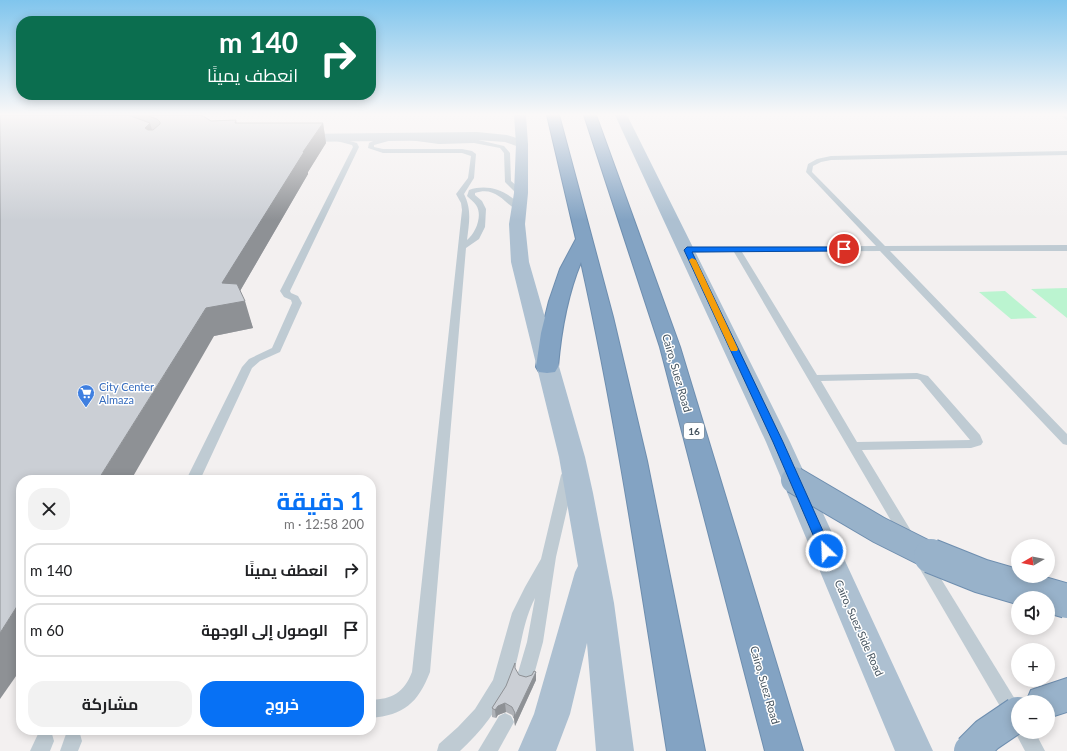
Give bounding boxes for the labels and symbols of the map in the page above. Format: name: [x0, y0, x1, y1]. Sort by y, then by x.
pin: [827, 232, 861, 266]
street label: Cairo, Suez Road: [660, 332, 695, 413]
place label: City Center Almaza: [99, 380, 154, 406]
supermarket icon: City Center Almaza: [76, 383, 96, 408]
road number: 16: [684, 423, 704, 439]
position arrow: [805, 530, 847, 572]
north arrow: [1011, 539, 1055, 583]
street label: Cairo, Suez Side Road: [832, 578, 887, 678]
street label: Cairo, Suez Road: [748, 644, 783, 725]

